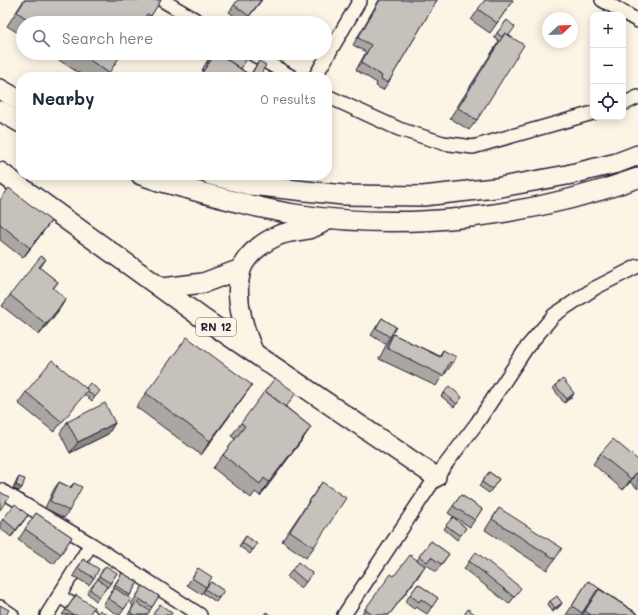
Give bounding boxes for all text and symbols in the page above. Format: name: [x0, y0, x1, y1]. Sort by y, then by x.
north arrow: [542, 12, 578, 48]
map controls: [590, 12, 626, 120]
button: +: [590, 12, 626, 48]
search box: [16, 16, 332, 60]
icon: search: [30, 27, 52, 49]
text: Search here: [62, 28, 153, 48]
button: −: [590, 48, 626, 84]
button: locate: [590, 84, 626, 120]
text: Nearby: [32, 87, 94, 109]
text: 0 results: [261, 90, 316, 107]
road number: RN 12: [196, 318, 236, 336]

